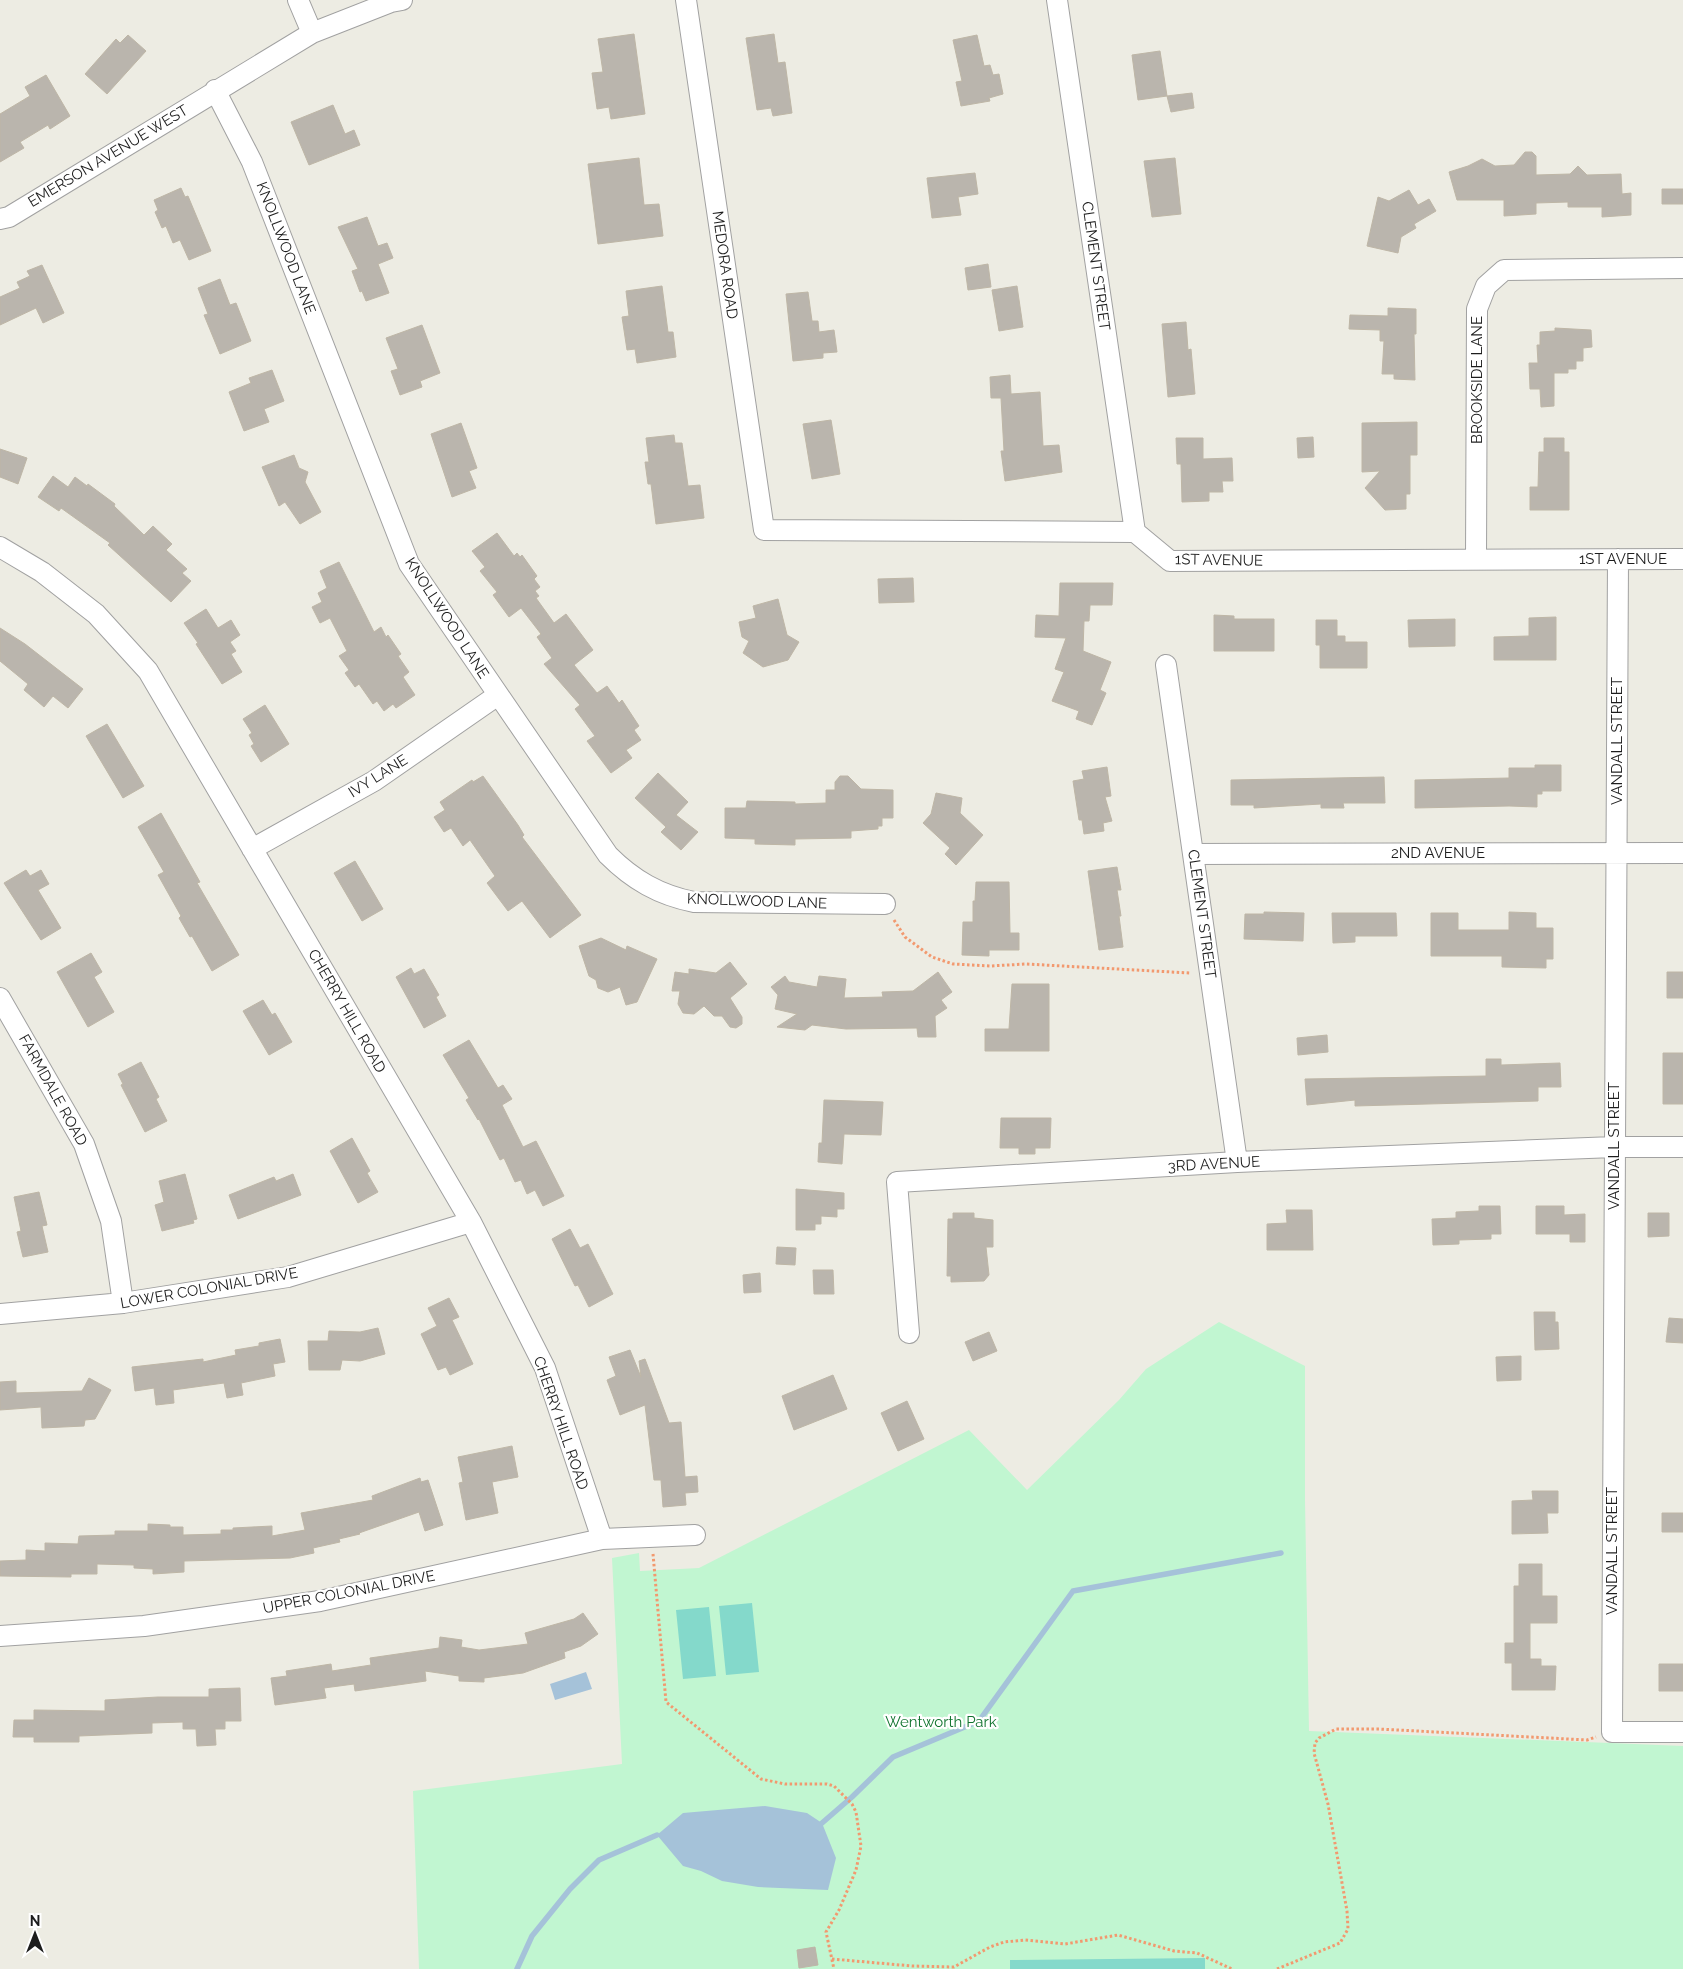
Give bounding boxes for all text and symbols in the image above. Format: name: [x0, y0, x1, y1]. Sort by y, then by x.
street label: EMERSON AVENUE WEST: [25, 101, 191, 211]
street label: KNOLLWOOD LANE: [252, 179, 320, 317]
street label: CLEMENT STREET: [1078, 200, 1114, 332]
street label: MEDORA ROAD: [708, 210, 742, 321]
street label: BROOKSIDE LANE: [1468, 316, 1486, 444]
street label: 1ST AVENUE: [1175, 550, 1263, 570]
street label: 1ST AVENUE: [1579, 550, 1667, 568]
street label: KNOLLWOOD LANE: [401, 554, 493, 682]
street label: VANDALL STREET: [1608, 677, 1626, 805]
street label: IVY LANE: [345, 751, 411, 801]
street label: 2ND AVENUE: [1391, 844, 1485, 862]
street label: CLEMENT STREET: [1184, 848, 1220, 980]
street label: KNOLLWOOD LANE: [687, 890, 827, 912]
street label: CHERRY HILL ROAD: [304, 946, 390, 1076]
street label: FARMDALE ROAD: [15, 1031, 91, 1149]
street label: VANDALL STREET: [1605, 1082, 1623, 1210]
street label: 3RD AVENUE: [1167, 1153, 1261, 1175]
street label: LOWER COLONIAL DRIVE: [119, 1264, 299, 1312]
street label: CHERRY HILL ROAD: [530, 1354, 592, 1492]
street label: VANDALL STREET: [1603, 1487, 1621, 1615]
street label: UPPER COLONIAL DRIVE: [261, 1566, 437, 1618]
park label: Wentworth Park: [885, 1713, 997, 1731]
north arrow: [10, 1909, 60, 1959]
text: N: [30, 1913, 40, 1929]

